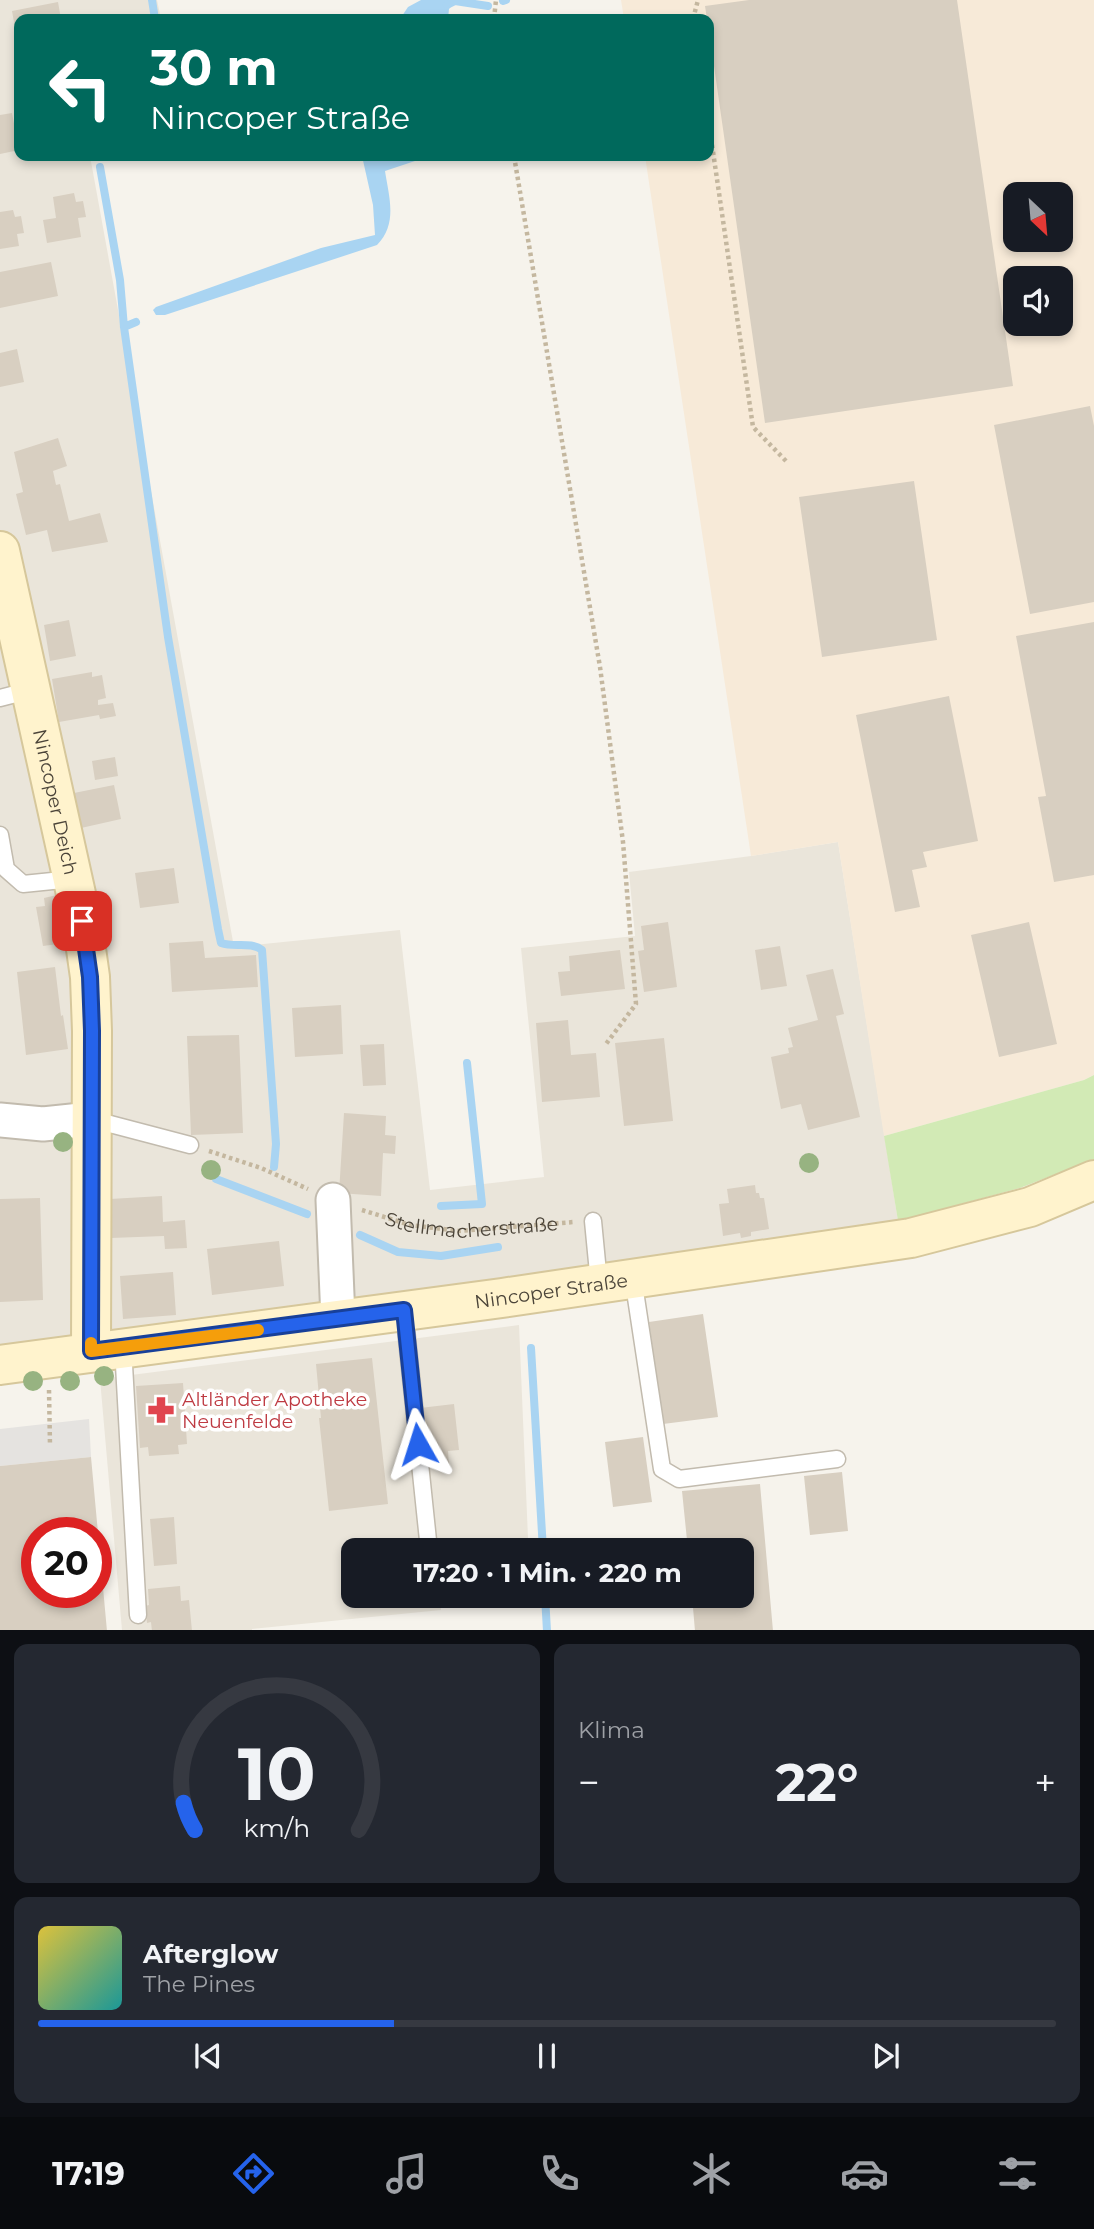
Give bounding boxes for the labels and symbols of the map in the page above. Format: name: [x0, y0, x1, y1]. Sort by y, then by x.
north arrow: [1003, 182, 1073, 252]
street label: Nincoper Deich: [28, 727, 83, 877]
pin: [52, 891, 112, 951]
street label: Stellmacherstraße: [382, 1206, 559, 1243]
street label: Nincoper Straße: [473, 1268, 629, 1313]
place label: Altländer Apotheke Neuenfelde: [182, 1388, 367, 1433]
pharmacy icon: Altländer Apotheke Neuenfelde: [146, 1395, 176, 1425]
position arrow: [381, 1407, 455, 1481]
speed limit sign: 20: [21, 1517, 112, 1608]

